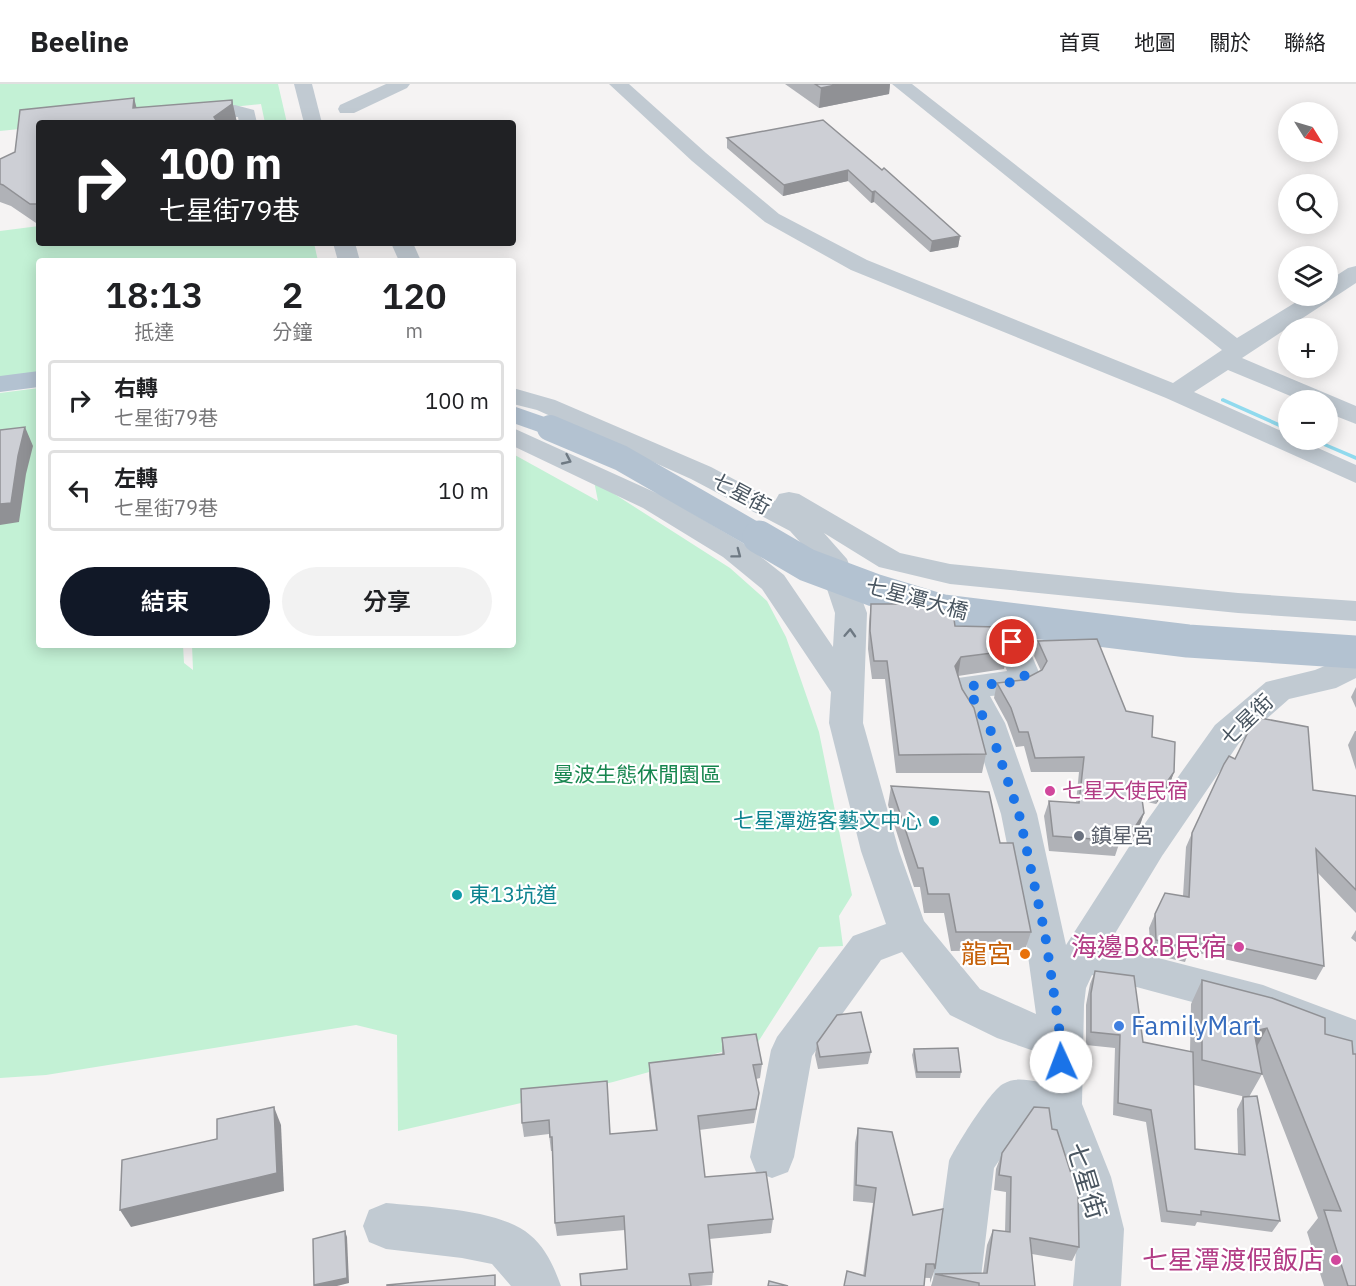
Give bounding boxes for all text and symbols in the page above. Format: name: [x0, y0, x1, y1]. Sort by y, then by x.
text: Beeline: [30, 23, 129, 60]
text: 首頁: [1059, 28, 1101, 56]
text: 地圖: [1134, 28, 1176, 56]
text: 關於: [1209, 28, 1251, 56]
text: 聯絡: [1284, 28, 1326, 56]
north arrow: [1278, 102, 1338, 162]
map controls: [1278, 102, 1338, 450]
text: 100 m: [159, 136, 282, 191]
icon: right: [60, 144, 138, 222]
button: search: [1278, 174, 1338, 234]
text: 七星街79巷: [159, 192, 299, 227]
button: layers: [1278, 246, 1338, 306]
text: 18:13: [105, 271, 203, 318]
text: 2: [282, 271, 303, 318]
text: 120: [382, 272, 447, 319]
text: m: [406, 317, 423, 344]
text: 抵達: [134, 318, 174, 345]
text: 分鐘: [273, 318, 313, 345]
button: +: [1278, 318, 1338, 378]
text: 右轉: [114, 373, 158, 402]
icon: right: [63, 384, 96, 417]
text: 100 m: [425, 386, 489, 415]
button: −: [1278, 390, 1338, 450]
text: 七星街79巷: [114, 404, 218, 431]
one-way arrow: [560, 452, 571, 464]
text: 左轉: [114, 463, 158, 492]
street label: 七星街: [707, 466, 776, 520]
icon: left: [63, 474, 96, 507]
text: 10 m: [438, 476, 489, 505]
text: 七星街79巷: [114, 494, 218, 521]
one-way arrow: [730, 547, 741, 558]
button: 結束: [60, 567, 270, 636]
button: 分享: [282, 567, 492, 636]
street label: 七星潭大橋: [863, 571, 972, 625]
pin: [986, 616, 1037, 667]
icon: arrive: [995, 625, 1028, 658]
one-way arrow: [843, 628, 856, 637]
street label: 七星街: [1214, 687, 1279, 751]
park label: 曼波生態休閒園區: [553, 760, 721, 788]
place label: 七星天使民宿: [1062, 776, 1188, 804]
marker: 七星天使民宿: [1043, 784, 1057, 798]
place label: 七星潭遊客藝文中心: [733, 806, 922, 834]
marker: 七星潭遊客藝文中心: [927, 814, 941, 828]
place label: 鎮星宮: [1091, 821, 1154, 849]
marker: 鎮星宮: [1072, 829, 1086, 843]
place label: 東13坑道: [469, 880, 557, 908]
marker: 東13坑道: [450, 888, 464, 902]
place label: 海邊B&B民宿: [1071, 929, 1227, 963]
place label: 龍宮: [961, 936, 1013, 970]
marker: 海邊B&B民宿: [1232, 940, 1246, 954]
marker: 龍宮: [1018, 947, 1032, 961]
place label: FamilyMart: [1131, 1008, 1261, 1042]
marker: FamilyMart: [1112, 1019, 1126, 1033]
position arrow: [1029, 1030, 1093, 1094]
street label: 七星街: [1059, 1138, 1115, 1223]
place label: 七星潭渡假飯店: [1142, 1242, 1324, 1276]
marker: 七星潭渡假飯店: [1329, 1253, 1343, 1267]

